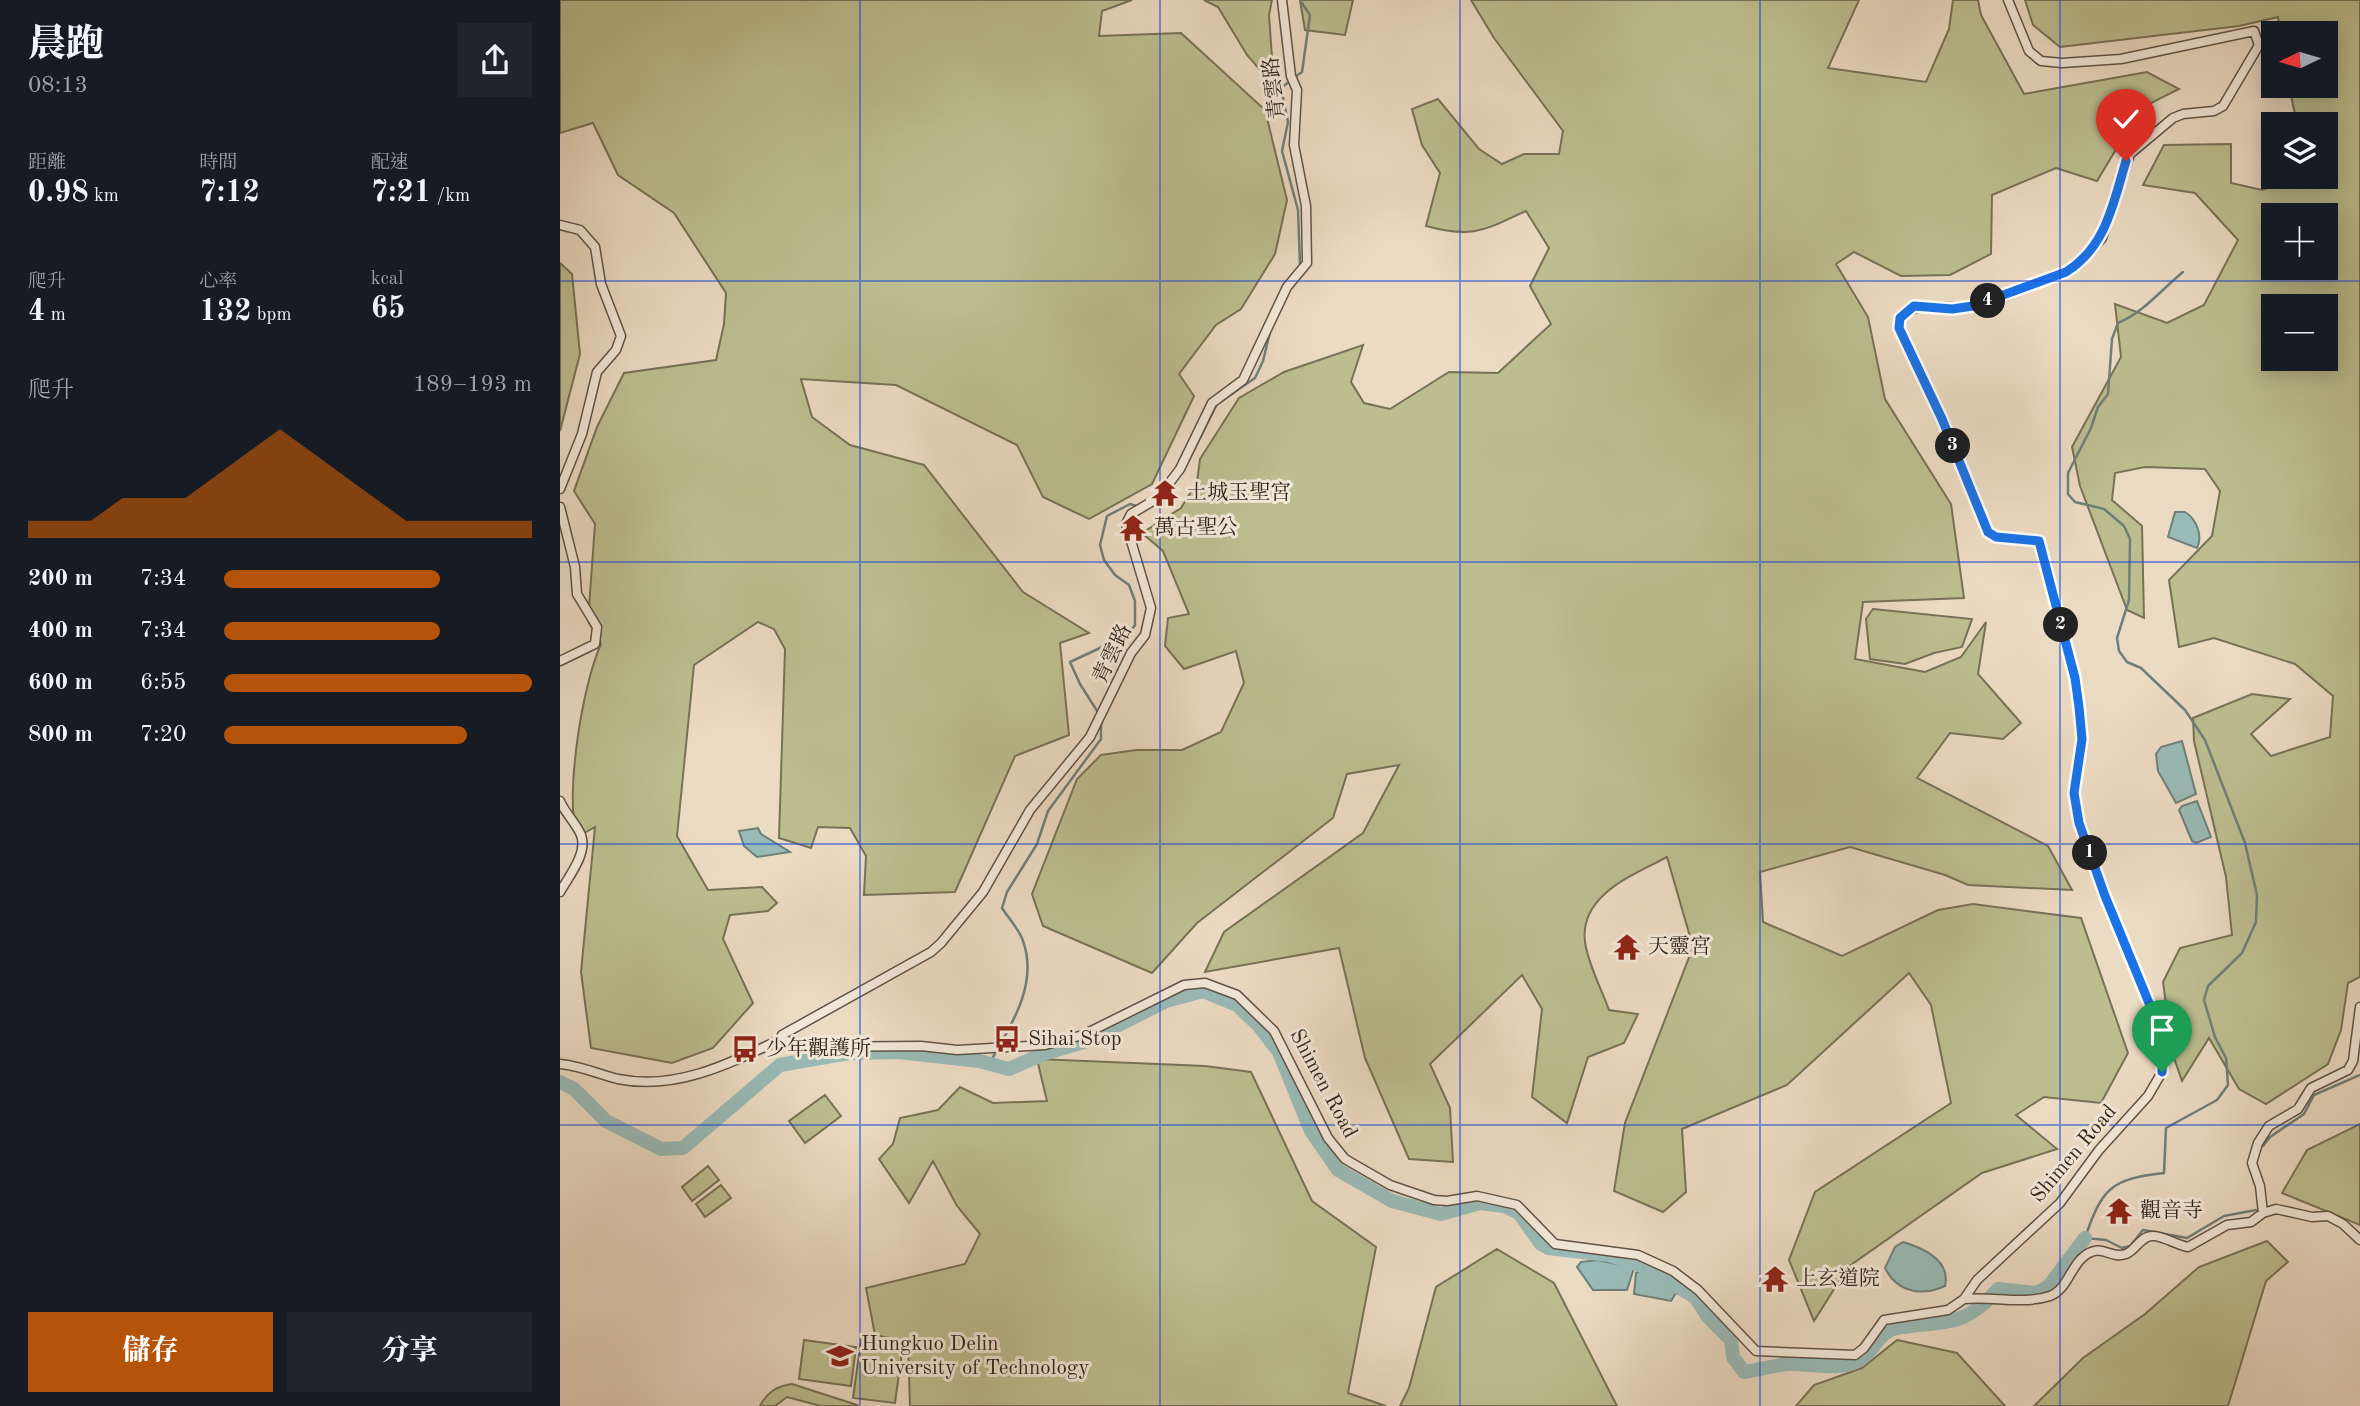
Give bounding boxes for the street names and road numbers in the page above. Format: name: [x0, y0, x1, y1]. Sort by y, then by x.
street label: 青雲路: [1259, 56, 1289, 121]
street label: 青雲路: [1088, 620, 1136, 687]
street label: Shimen Road: [1285, 1026, 1361, 1142]
street label: Shimen Road: [2027, 1101, 2121, 1207]

